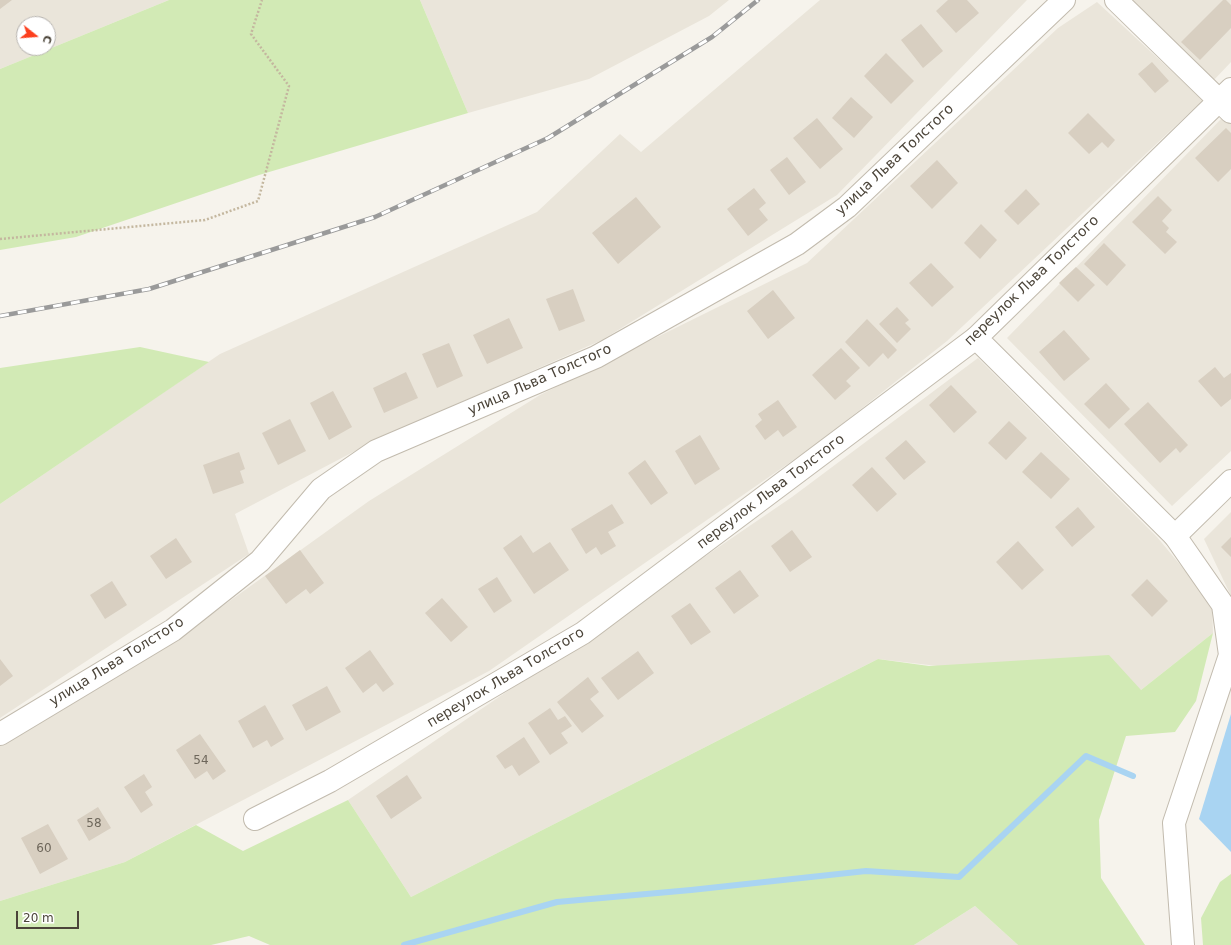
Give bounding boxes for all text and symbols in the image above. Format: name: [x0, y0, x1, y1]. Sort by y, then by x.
north arrow: [16, 16, 56, 56]
text: С: [40, 34, 54, 45]
street label: улица Льва Толстого: [832, 101, 958, 219]
street label: переулок Льва Толстого: [961, 212, 1103, 350]
street label: улица Льва Толстого: [466, 341, 614, 419]
street label: переулок Льва Толстого: [694, 431, 848, 553]
street label: улица Льва Толстого: [47, 614, 187, 710]
street label: переулок Льва Толстого: [424, 624, 588, 732]
house number: 54: [193, 754, 209, 768]
house number: 58: [86, 817, 102, 831]
house number: 60: [36, 842, 52, 856]
scale bar: [18, 903, 81, 929]
text: 20 m: [23, 911, 54, 925]

